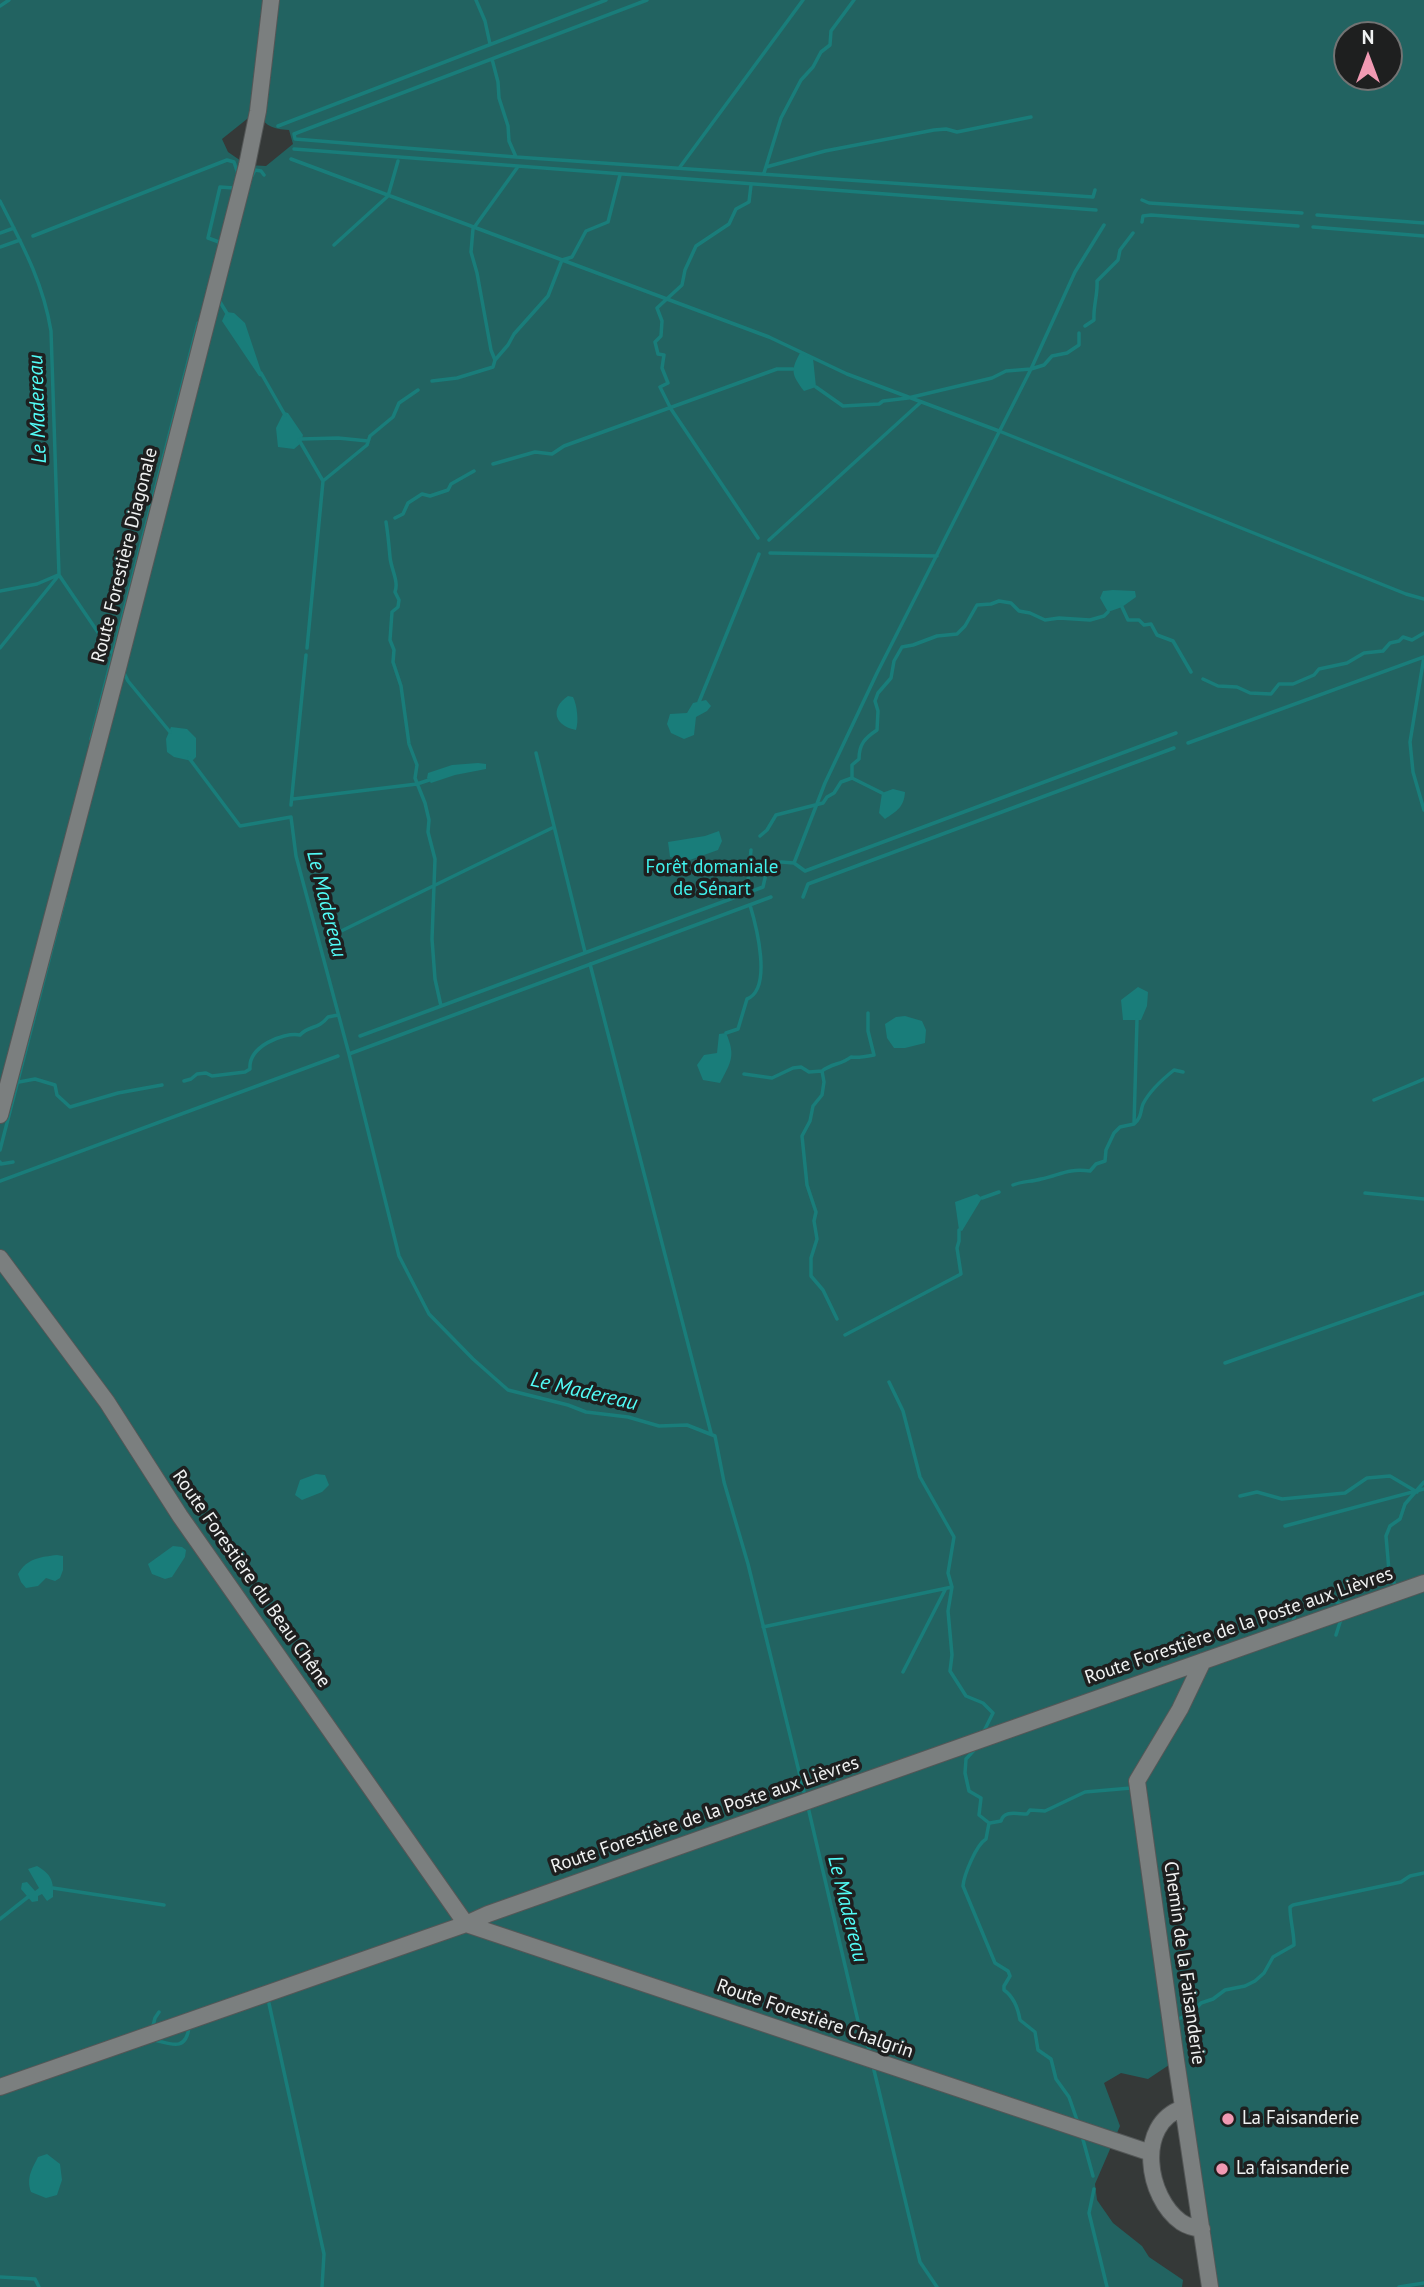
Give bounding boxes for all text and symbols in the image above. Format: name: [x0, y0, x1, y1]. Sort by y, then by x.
north arrow: [1333, 21, 1403, 91]
text: N: [1362, 25, 1374, 49]
water label: Le Madereau: [24, 354, 52, 464]
street label: Route Forestière Diagonale: [87, 445, 163, 665]
water label: Le Madereau: [301, 848, 351, 960]
park label: Forêt domaniale de Sénart: [646, 857, 778, 901]
water label: Le Madereau: [528, 1367, 640, 1417]
street label: Route Forestière du Beau Chêne: [167, 1466, 335, 1692]
street label: Route Forestière de la Poste aux Lièvres: [1082, 1562, 1396, 1690]
street label: Route Forestière de la Poste aux Lièvres: [548, 1751, 862, 1879]
water label: Le Madereau: [822, 1853, 872, 1965]
street label: Chemin de la Faisanderie: [1158, 1860, 1210, 2066]
street label: Route Forestière Chalgrin: [714, 1975, 916, 2063]
place label: La Faisanderie: [1242, 2108, 1359, 2130]
marker: La Faisanderie: [1220, 2111, 1236, 2127]
place label: La faisanderie: [1236, 2158, 1349, 2180]
marker: La faisanderie: [1214, 2161, 1230, 2177]

